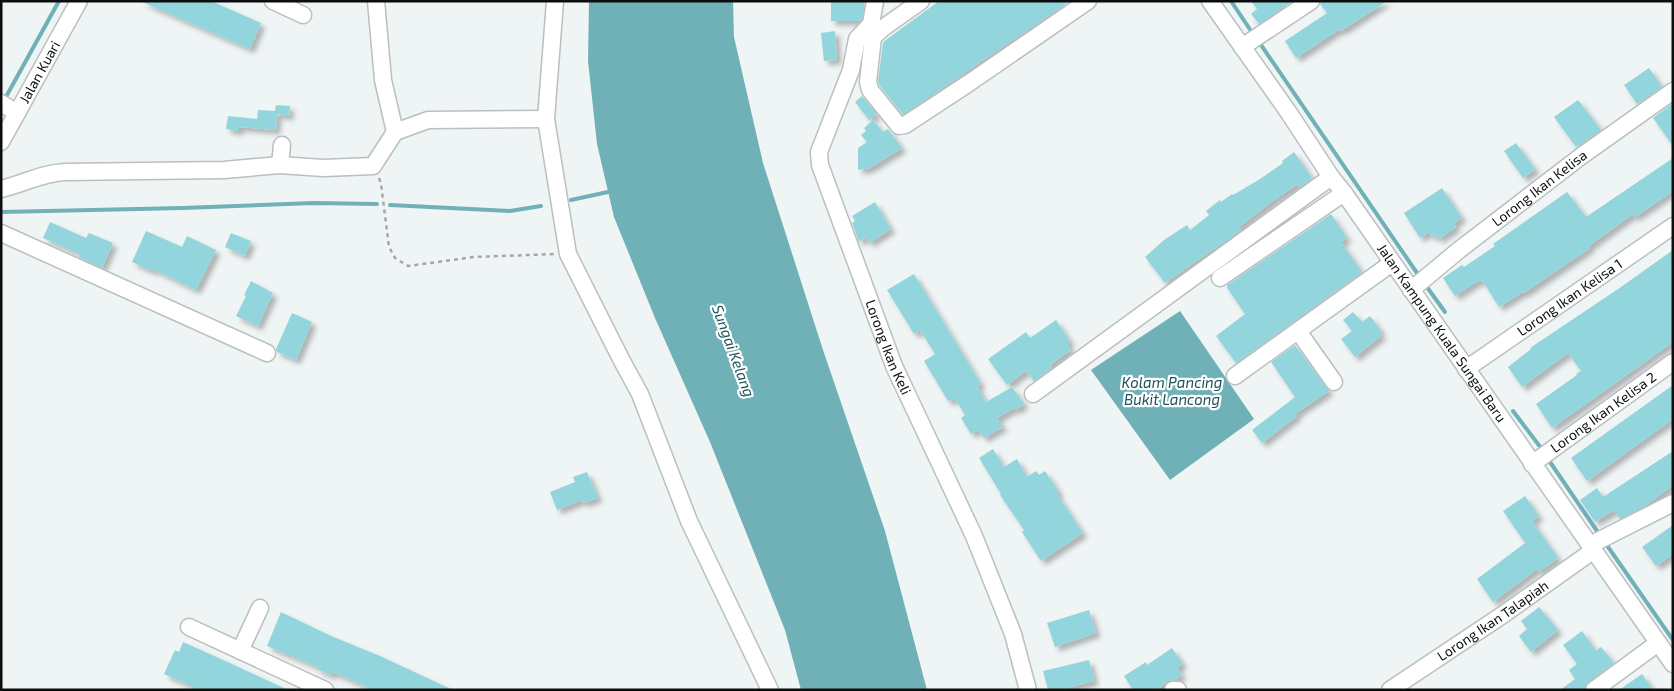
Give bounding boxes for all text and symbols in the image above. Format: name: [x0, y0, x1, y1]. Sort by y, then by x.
street label: Jalan Kuari: [15, 38, 63, 106]
street label: Lorong Ikan Kelisa: [1488, 146, 1590, 230]
street label: Jalan Kampung Kuala Sungai Baru: [1374, 240, 1510, 425]
street label: Lorong Ikan Kelisa 1: [1513, 255, 1625, 339]
street label: Lorong Ikan Keli: [862, 297, 915, 397]
water label: Sungai Kelang: [709, 302, 759, 399]
street label: Lorong Ikan Kelisa 2: [1547, 368, 1659, 456]
water label: Kolam Pancing Bukit Lancong: [1122, 373, 1222, 408]
street label: Lorong Ikan Talapiah: [1434, 576, 1551, 664]

